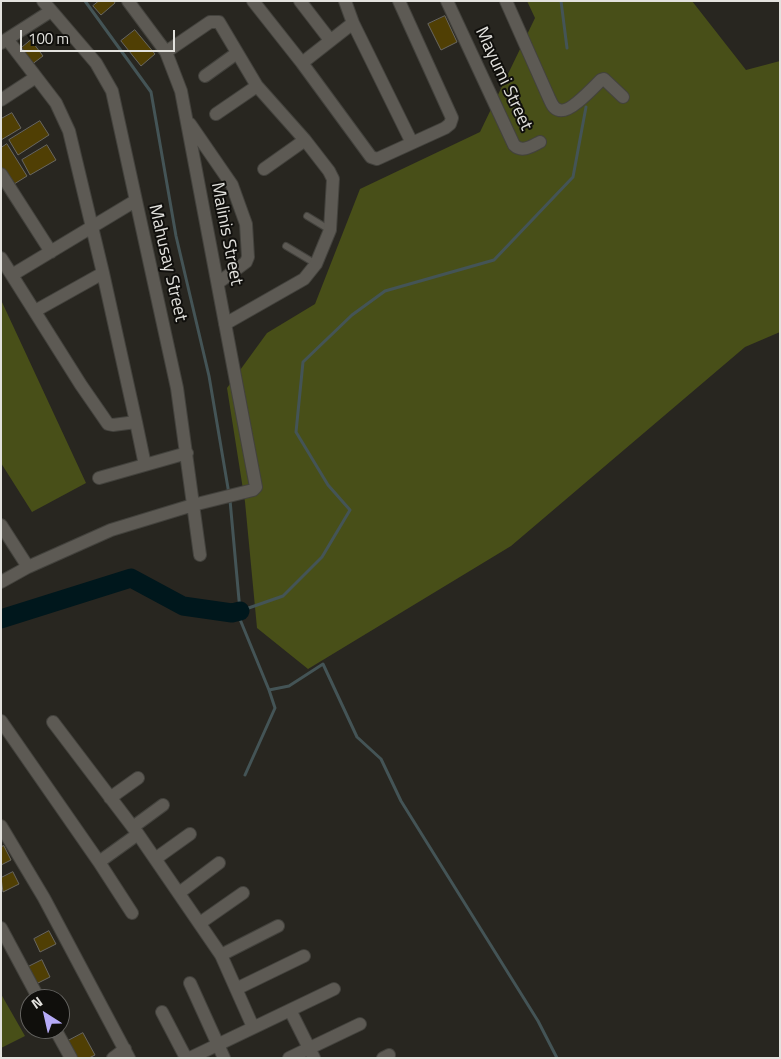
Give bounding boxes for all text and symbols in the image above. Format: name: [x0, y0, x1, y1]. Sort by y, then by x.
scale bar: [22, 20, 178, 52]
street label: Mayumi Street: [470, 24, 536, 134]
text: 100 m: [28, 27, 69, 50]
street label: Malinis Street: [205, 181, 247, 287]
street label: Mahusay Street: [143, 202, 191, 324]
north arrow: [20, 989, 70, 1039]
text: N: [27, 991, 47, 1014]

